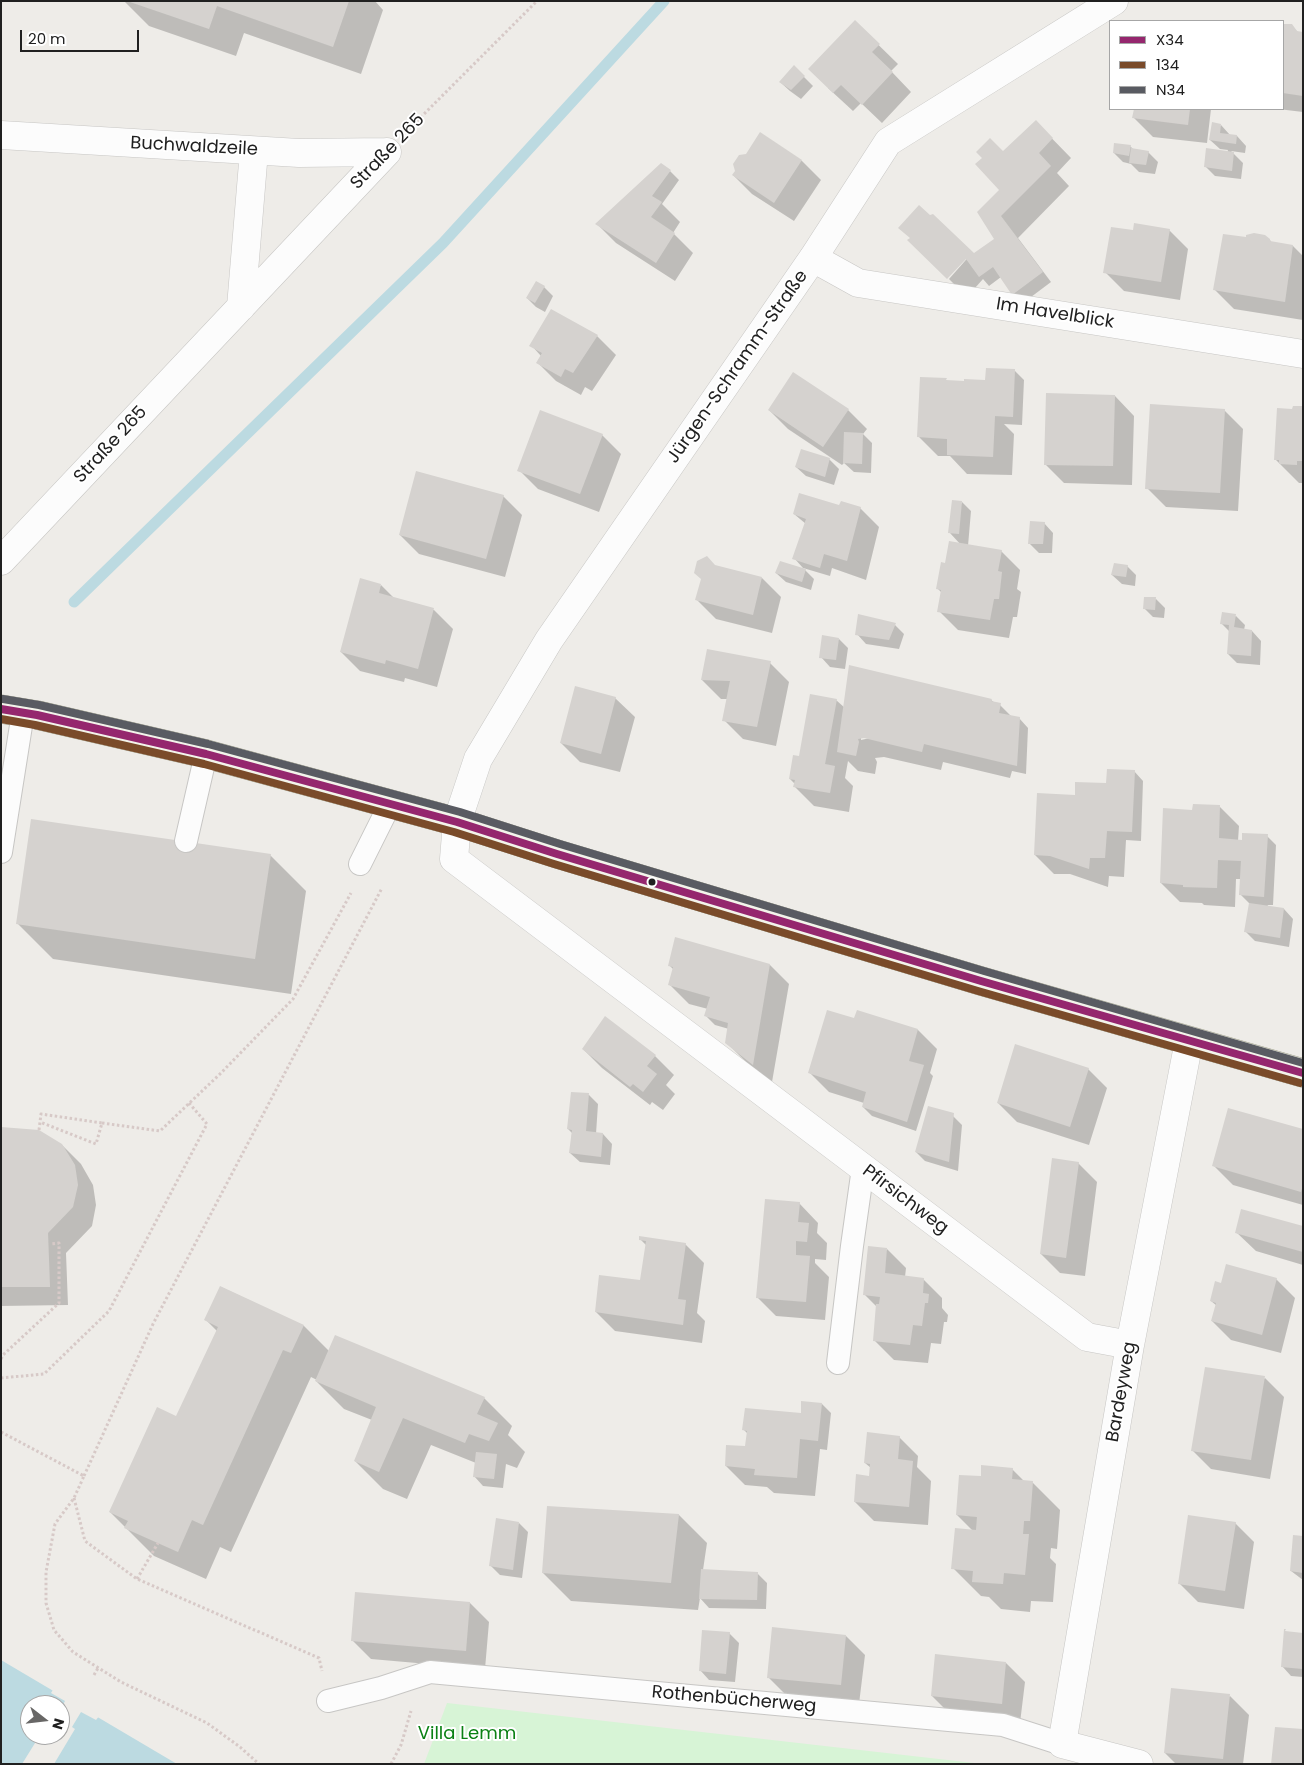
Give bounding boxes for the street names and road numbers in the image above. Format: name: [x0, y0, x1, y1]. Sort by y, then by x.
street label: Straße 265: [346, 109, 430, 195]
street label: Buchwaldzeile: [130, 133, 258, 161]
street label: Jürgen-Schramm-Straße: [663, 266, 813, 468]
street label: Im Havelblick: [994, 294, 1116, 334]
street label: Straße 265: [70, 402, 152, 488]
street label: Pfirsichweg: [858, 1161, 952, 1239]
street label: Bardeyweg: [1103, 1340, 1141, 1444]
street label: Rothenbücherweg: [651, 1682, 817, 1718]

